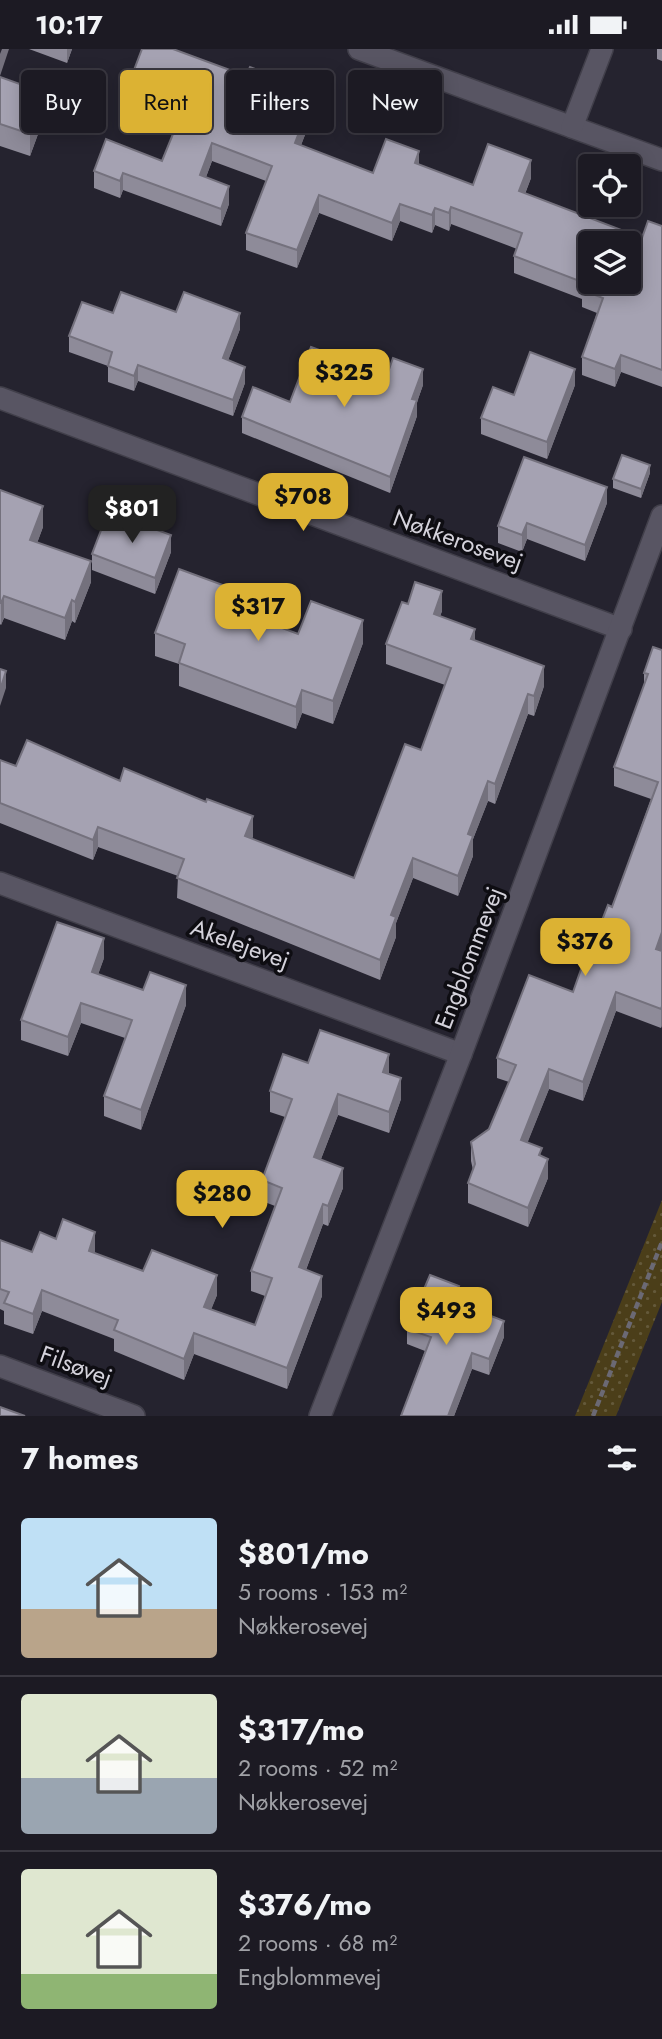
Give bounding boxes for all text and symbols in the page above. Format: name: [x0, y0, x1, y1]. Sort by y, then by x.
text: 10:17: [35, 6, 103, 44]
chip: Buy: [21, 70, 106, 133]
chip: Rent: [120, 70, 212, 133]
chip: Filters: [226, 70, 334, 133]
chip: New: [348, 70, 442, 133]
map controls: [578, 154, 641, 294]
button: locate: [578, 154, 641, 217]
button: layers: [578, 231, 641, 294]
pin: $325: [303, 349, 385, 409]
text: $325: [315, 355, 373, 389]
pin: $708: [262, 473, 344, 533]
text: $708: [274, 479, 332, 513]
pin: $801: [91, 485, 173, 545]
text: $801: [104, 491, 160, 525]
street label: Nøkkerosevej: [388, 500, 528, 579]
pin: $317: [217, 583, 299, 643]
text: $317: [231, 589, 285, 623]
street label: Engblommevej: [425, 882, 512, 1034]
street label: Akelejevej: [186, 909, 294, 978]
pin: $376: [544, 919, 626, 978]
text: $376: [556, 924, 614, 958]
pin: $280: [181, 1171, 263, 1230]
text: $280: [192, 1176, 252, 1210]
pin: $493: [405, 1287, 487, 1347]
text: $493: [416, 1293, 476, 1327]
street label: Filsøvej: [35, 1336, 117, 1395]
text: 7 homes: [21, 1437, 138, 1480]
icon: filters: [603, 1439, 641, 1477]
text: $801/mo: [238, 1532, 369, 1575]
icon: home: [77, 1546, 161, 1630]
text: 5 rooms · 153 m²: [238, 1575, 407, 1609]
text: Nøkkerosevej: [238, 1609, 368, 1643]
text: $317/mo: [238, 1708, 364, 1751]
icon: home: [77, 1722, 161, 1806]
text: 2 rooms · 52 m²: [238, 1751, 397, 1785]
text: Nøkkerosevej: [238, 1785, 368, 1819]
text: $376/mo: [238, 1883, 371, 1926]
icon: home: [77, 1897, 161, 1981]
text: 2 rooms · 68 m²: [238, 1926, 397, 1960]
text: Engblommevej: [238, 1960, 382, 1994]

